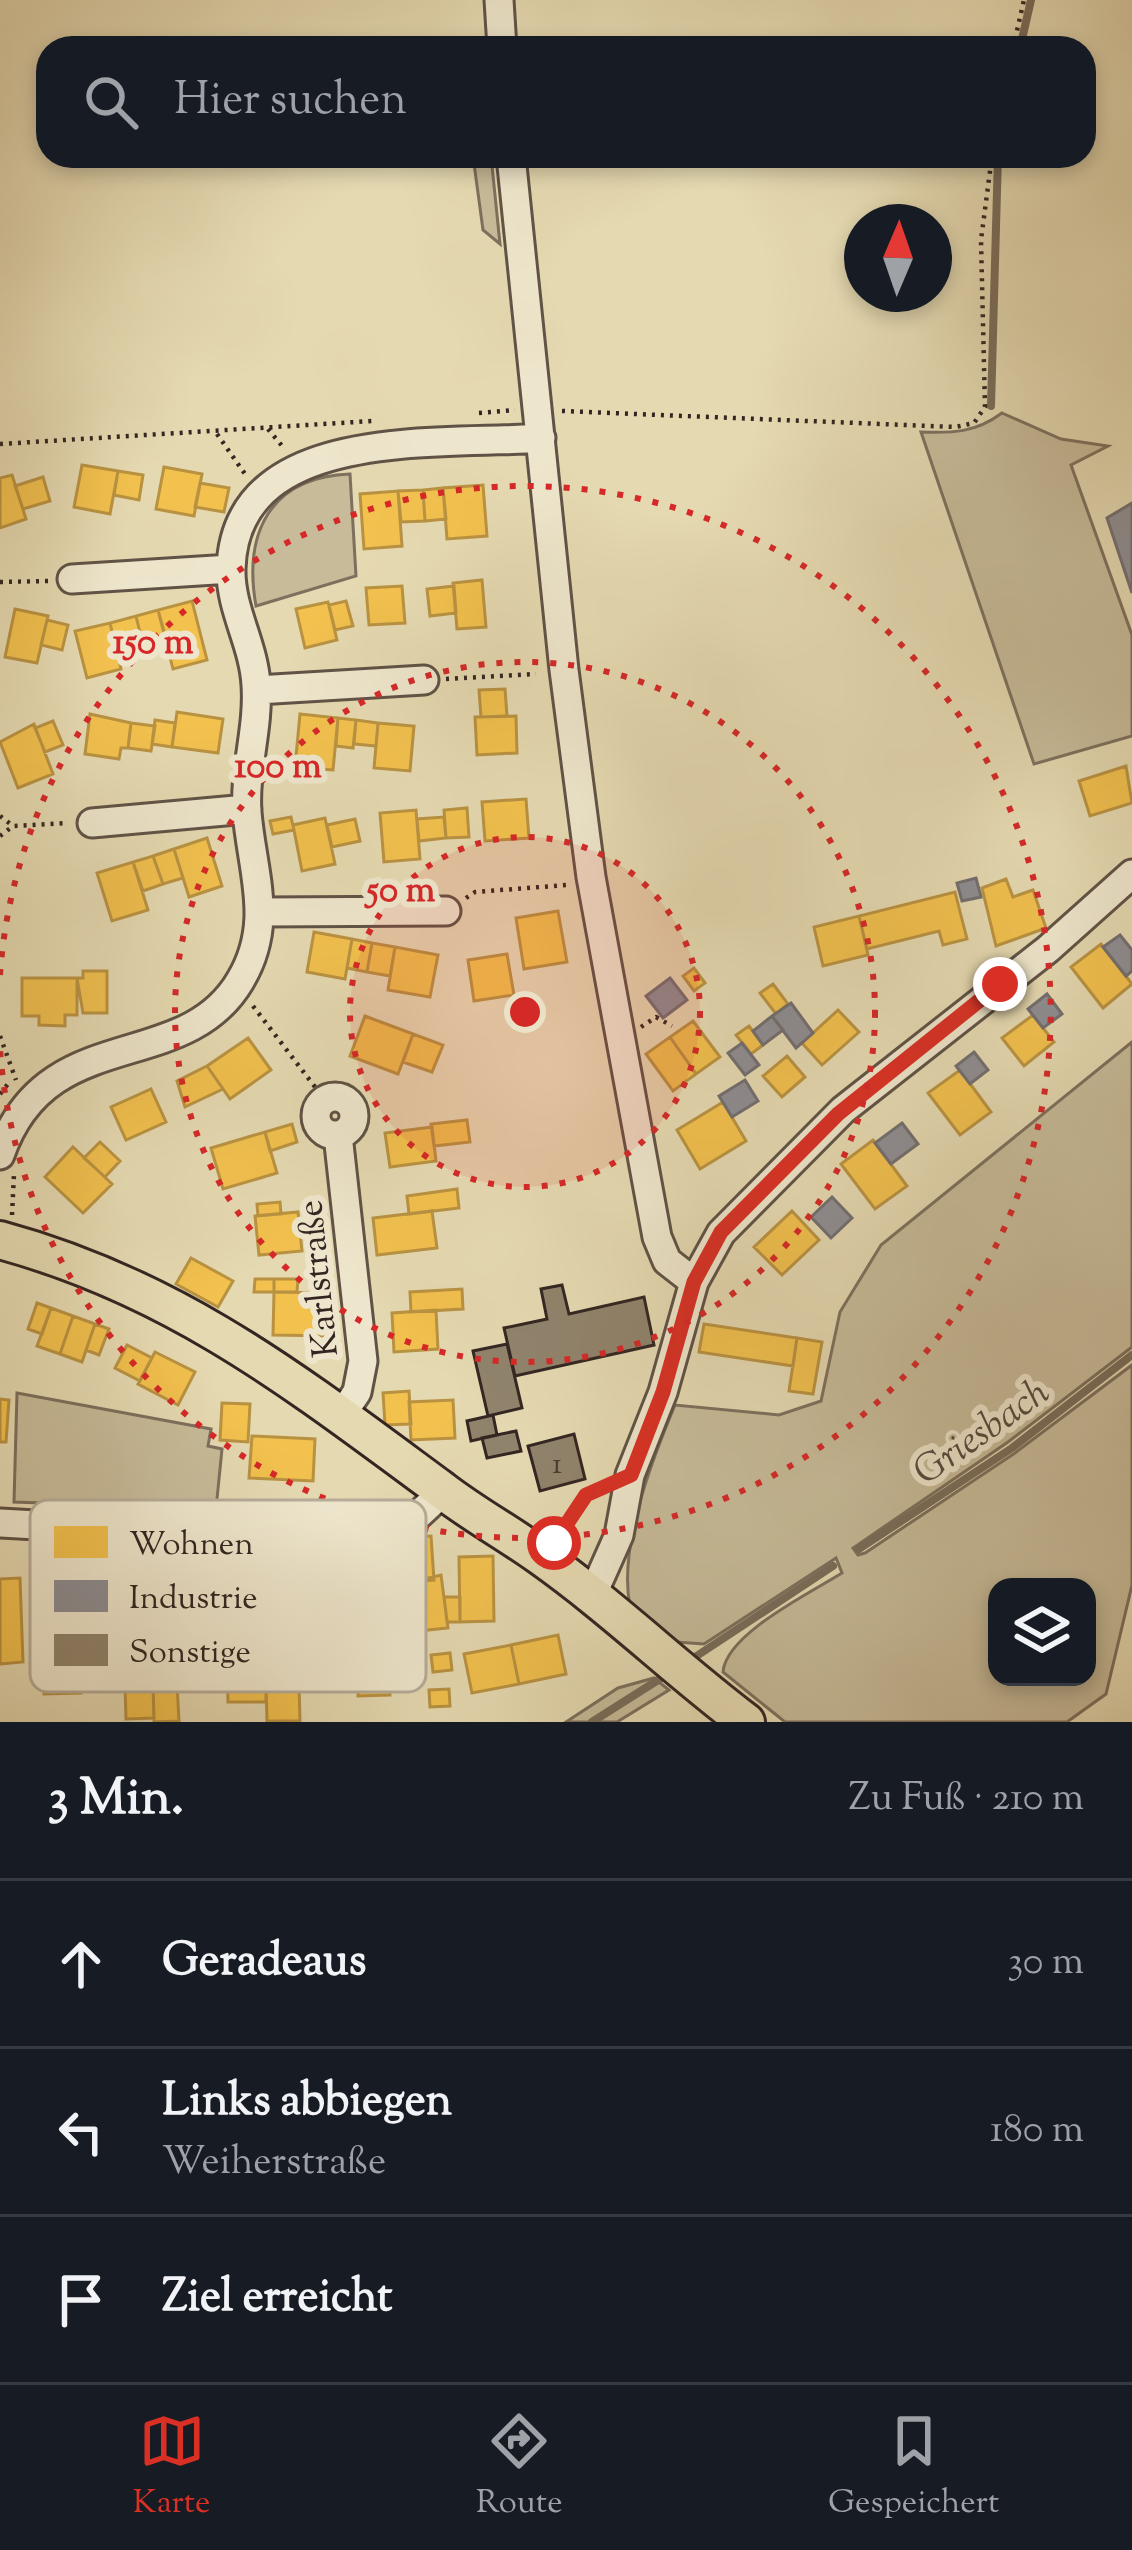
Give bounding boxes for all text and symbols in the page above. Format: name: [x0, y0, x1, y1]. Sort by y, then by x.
search box: [36, 36, 1096, 168]
icon: search: [78, 69, 144, 135]
text: Hier suchen: [174, 70, 407, 135]
north arrow: [844, 204, 952, 312]
text: 150 m: [112, 618, 194, 670]
text: 100 m: [234, 742, 322, 794]
text: 50 m: [364, 866, 436, 918]
route end: [973, 957, 1027, 1011]
centre of rings: [504, 991, 546, 1033]
street label: Karlstraße: [286, 1197, 354, 1360]
water label: Griesbach: [904, 1367, 1062, 1501]
house number: 1: [552, 1444, 562, 1487]
legend: [30, 1500, 426, 1692]
route start: [527, 1516, 581, 1570]
text: Wohnen: [129, 1522, 254, 1570]
text: Industrie: [129, 1576, 258, 1624]
map controls: [988, 1578, 1096, 1686]
button: layers: [988, 1578, 1096, 1686]
text: Sonstige: [129, 1630, 251, 1678]
text: 3 Min.: [48, 1764, 184, 1837]
text: Zu Fuß · 210 m: [848, 1772, 1084, 1828]
icon: ahead: [48, 1931, 114, 1997]
text: Geradeaus: [162, 1931, 366, 1996]
text: 30 m: [1007, 1936, 1084, 1992]
text: Links abbiegen: [162, 2071, 452, 2136]
icon: left: [48, 2099, 114, 2165]
text: 180 m: [990, 2104, 1084, 2160]
text: Weiherstraße: [162, 2136, 386, 2192]
icon: arrive: [48, 2267, 114, 2333]
text: Ziel erreicht: [162, 2267, 393, 2332]
tab: Karte: [133, 2408, 210, 2528]
tab: Route: [476, 2408, 563, 2528]
tab: Gespeichert: [828, 2408, 999, 2528]

